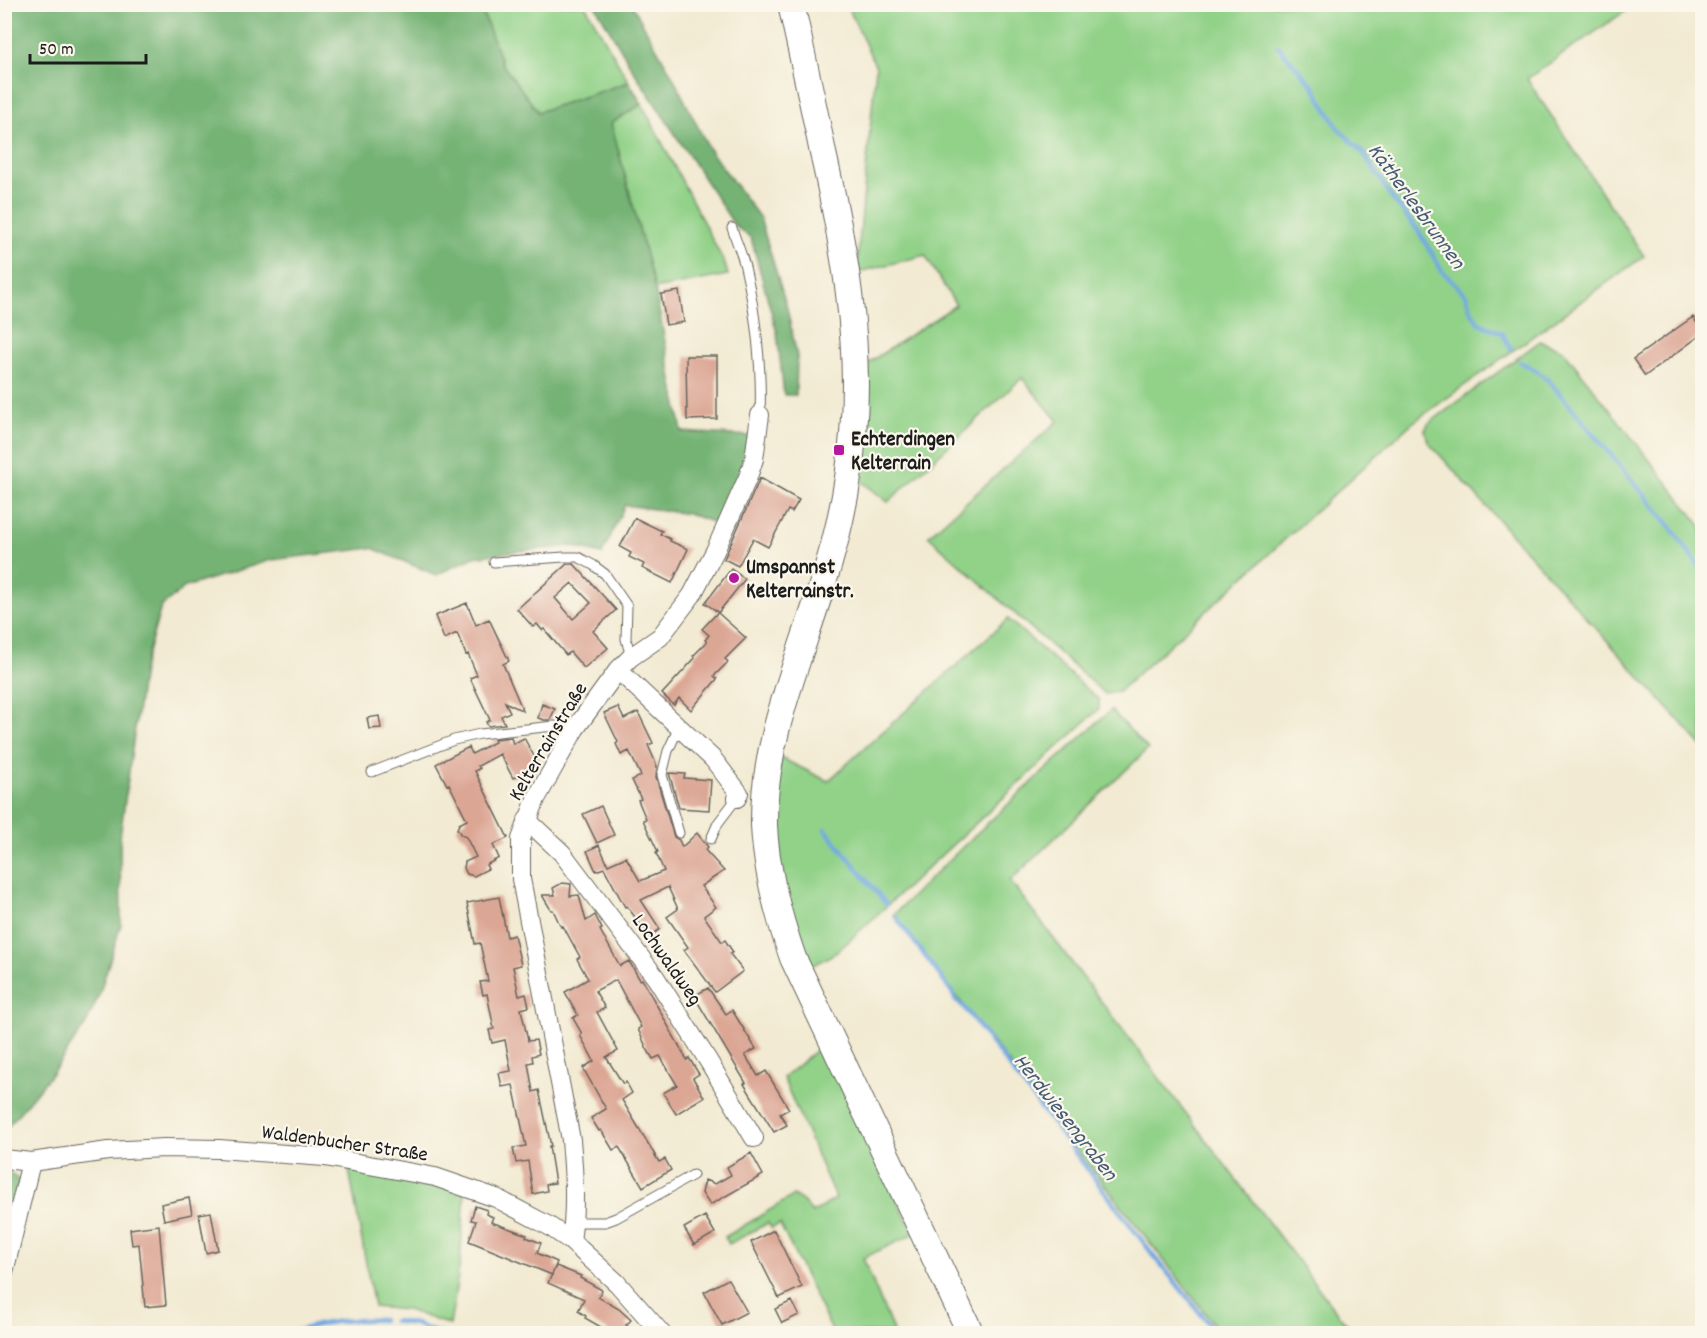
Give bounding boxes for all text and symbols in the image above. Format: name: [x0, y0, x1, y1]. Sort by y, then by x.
scale bar: [30, 27, 146, 65]
text: 50 m: [39, 38, 74, 63]
water label: Kätherlesbrunnen: [1359, 138, 1472, 277]
place label: Echterdingen Kelterrain: [851, 426, 955, 480]
marker: Echterdingen Kelterrain: [832, 443, 846, 457]
place label: Umspannst Kelterrainstr.: [746, 554, 854, 608]
marker: Umspannst Kelterrainstr.: [727, 571, 741, 585]
street label: Kelterrainstraße: [502, 678, 597, 807]
street label: Lochwaldweg: [623, 909, 708, 1013]
water label: Herdwiesengraben: [1005, 1048, 1124, 1189]
street label: Waldenbucher Straße: [260, 1118, 430, 1171]

